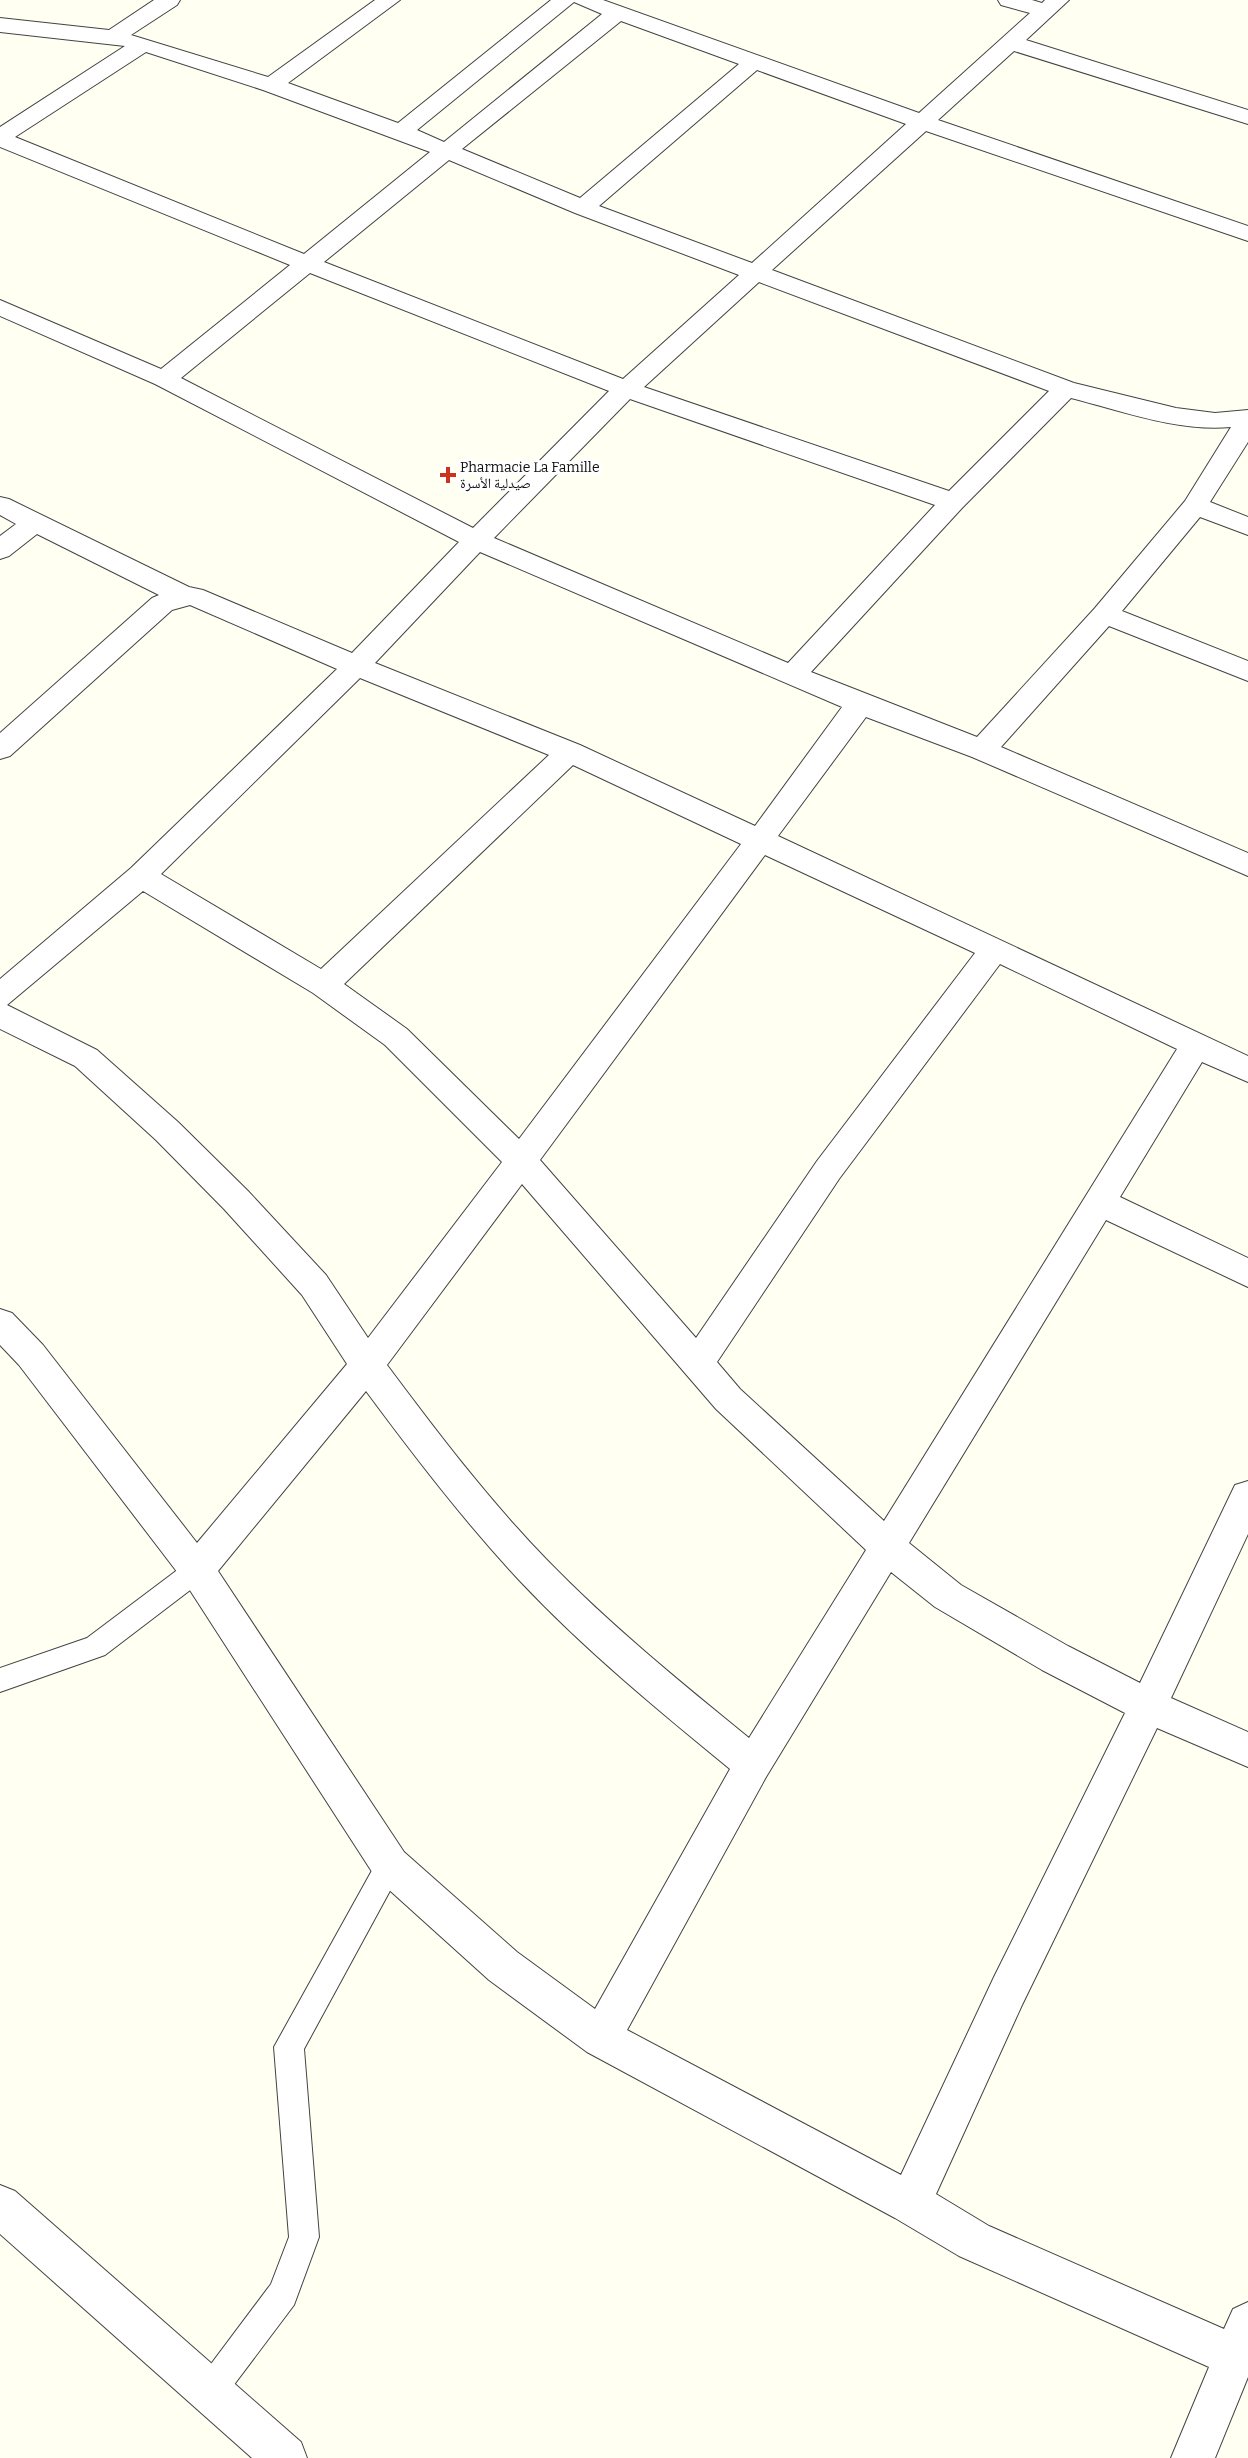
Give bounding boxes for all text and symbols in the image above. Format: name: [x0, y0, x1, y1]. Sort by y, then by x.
place label: Pharmacie La Famille صيدلية الأسرة: [460, 459, 600, 492]
marker: Pharmacie La Famille صيدلية الأسرة: [441, 468, 455, 482]

